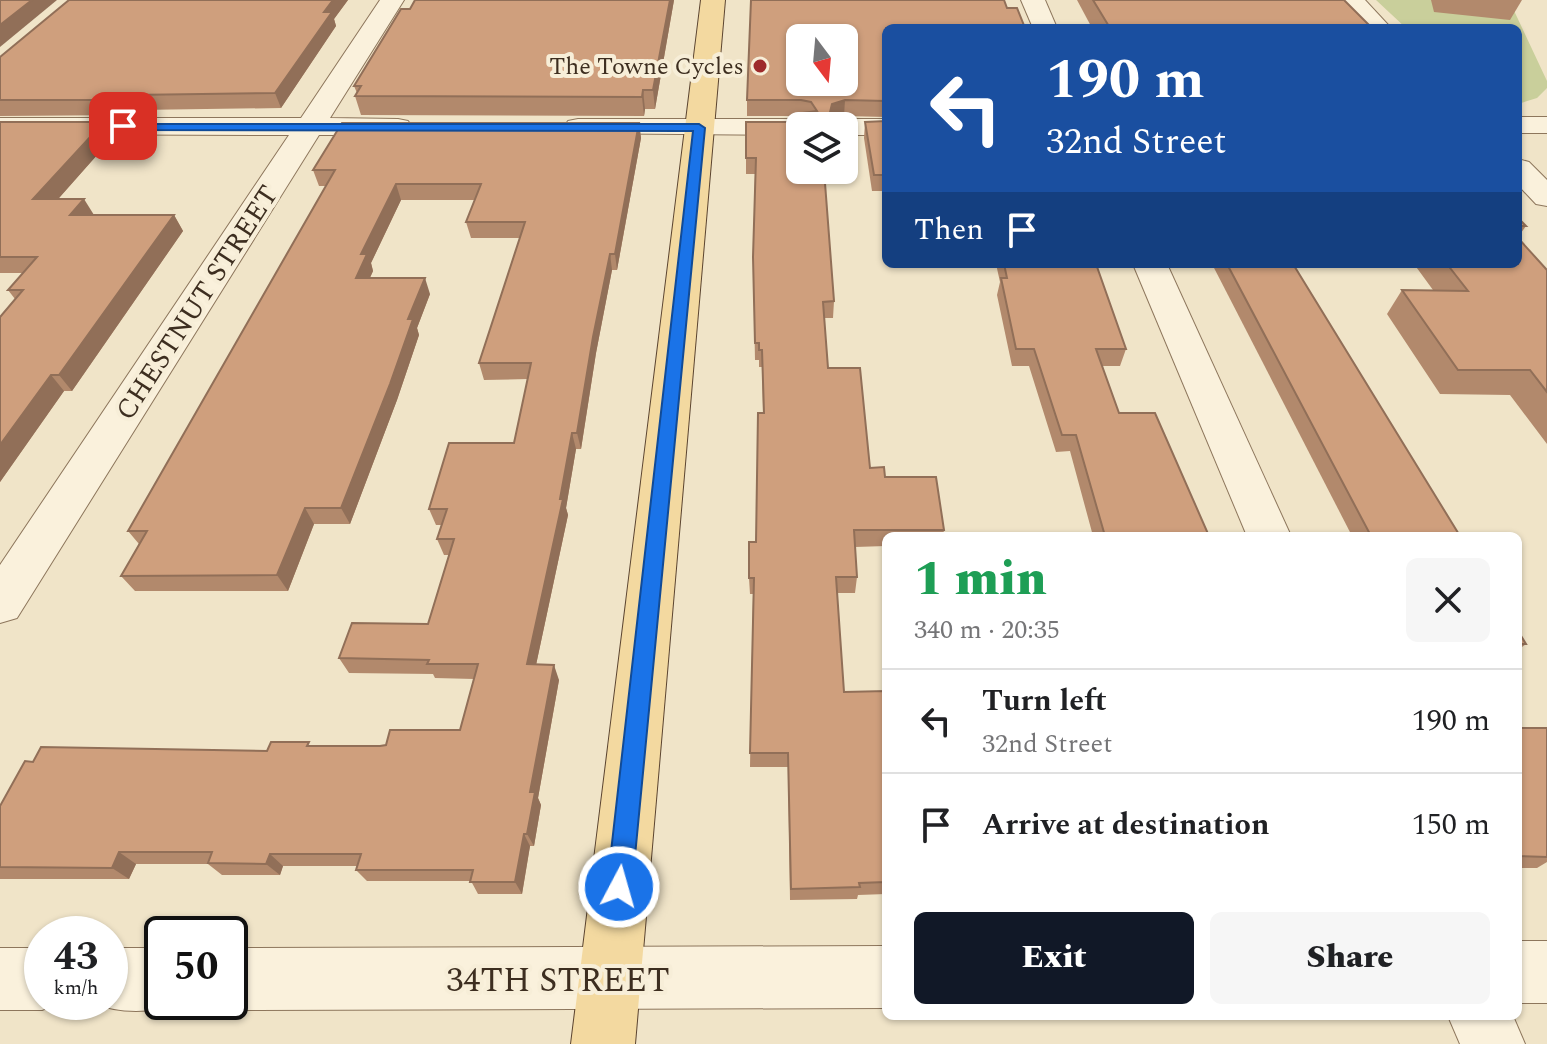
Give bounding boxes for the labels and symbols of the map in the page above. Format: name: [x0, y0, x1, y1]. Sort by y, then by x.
north arrow: [786, 24, 858, 96]
place label: The Towne Cycles: [549, 49, 744, 85]
marker: The Towne Cycles: [751, 57, 769, 75]
pin: [89, 92, 157, 160]
street label: CHESTNUT STREET: [105, 177, 290, 429]
position arrow: [577, 845, 661, 929]
speed limit sign: 50: [144, 916, 248, 1020]
street label: 34TH STREET: [446, 955, 670, 1007]

